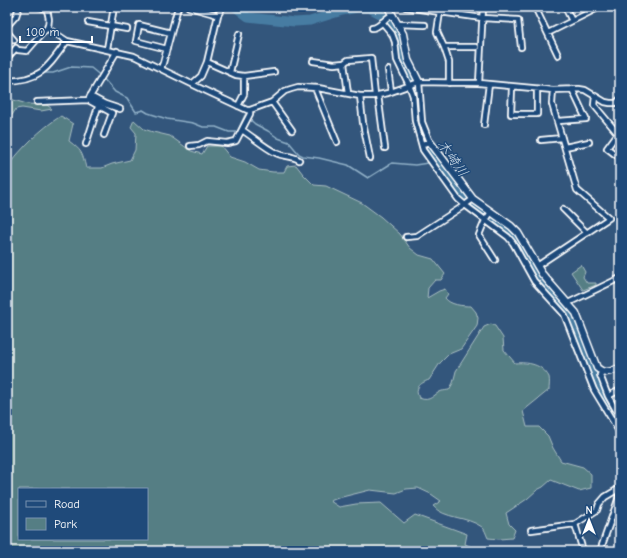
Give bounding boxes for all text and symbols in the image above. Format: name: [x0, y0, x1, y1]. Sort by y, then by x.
scale bar: [20, 18, 92, 44]
text: 100 m: [26, 25, 59, 39]
water label: 木崎川: [434, 136, 472, 180]
legend: [18, 488, 148, 540]
text: Road: [54, 497, 80, 511]
north arrow: [569, 500, 609, 540]
text: N: [585, 504, 593, 517]
text: Park: [54, 517, 77, 531]

